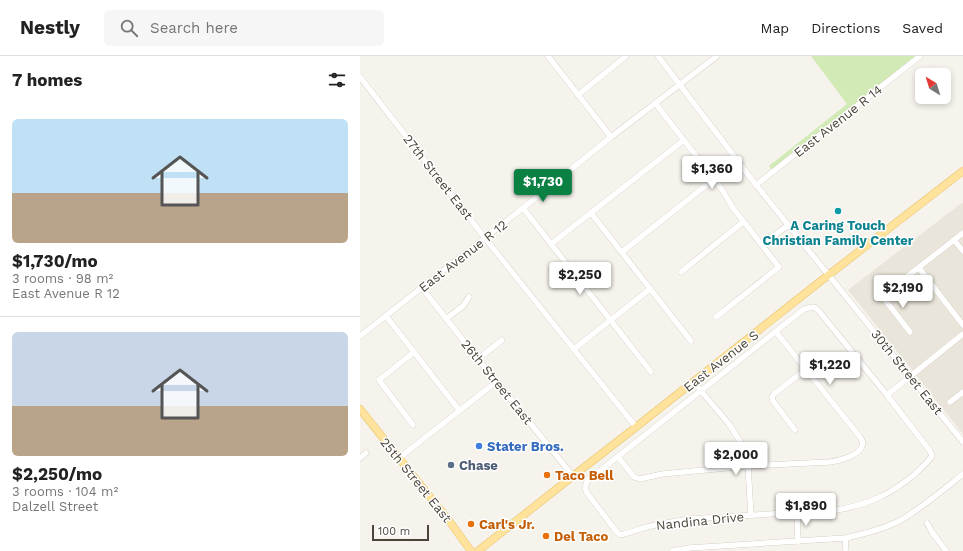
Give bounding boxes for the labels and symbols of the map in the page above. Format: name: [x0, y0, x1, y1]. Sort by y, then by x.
north arrow: [915, 68, 951, 104]
street label: East Avenue R 14: [791, 82, 885, 160]
street label: 27th Street East: [400, 131, 476, 223]
pin: $1,360: [679, 156, 745, 190]
pin: $1,730: [510, 169, 576, 203]
marker: A Caring Touch Christian Family Center: [833, 206, 843, 216]
street label: East Avenue R 12: [416, 217, 510, 295]
place label: A Caring Touch Christian Family Center: [763, 218, 914, 248]
pin: $2,250: [547, 262, 613, 296]
pin: $2,190: [870, 275, 936, 309]
street label: 30th Street East: [868, 326, 946, 418]
street label: East Avenue S: [681, 327, 761, 395]
street label: 26th Street East: [458, 337, 536, 428]
pin: $1,220: [797, 352, 863, 386]
street label: 25th Street East: [377, 435, 455, 526]
place label: Stater Bros.: [487, 439, 564, 454]
marker: Stater Bros.: [474, 441, 484, 451]
pin: $2,000: [703, 442, 769, 476]
place label: Chase: [459, 458, 498, 473]
marker: Chase: [446, 460, 456, 470]
place label: Taco Bell: [555, 468, 614, 483]
marker: Taco Bell: [542, 470, 552, 480]
pin: $1,890: [773, 493, 839, 527]
street label: Nandina Drive: [655, 509, 745, 533]
place label: Carl's Jr.: [479, 517, 535, 532]
marker: Carl's Jr.: [466, 519, 476, 529]
scale bar: [372, 523, 429, 542]
place label: Del Taco: [554, 529, 609, 544]
marker: Del Taco: [541, 531, 551, 541]

